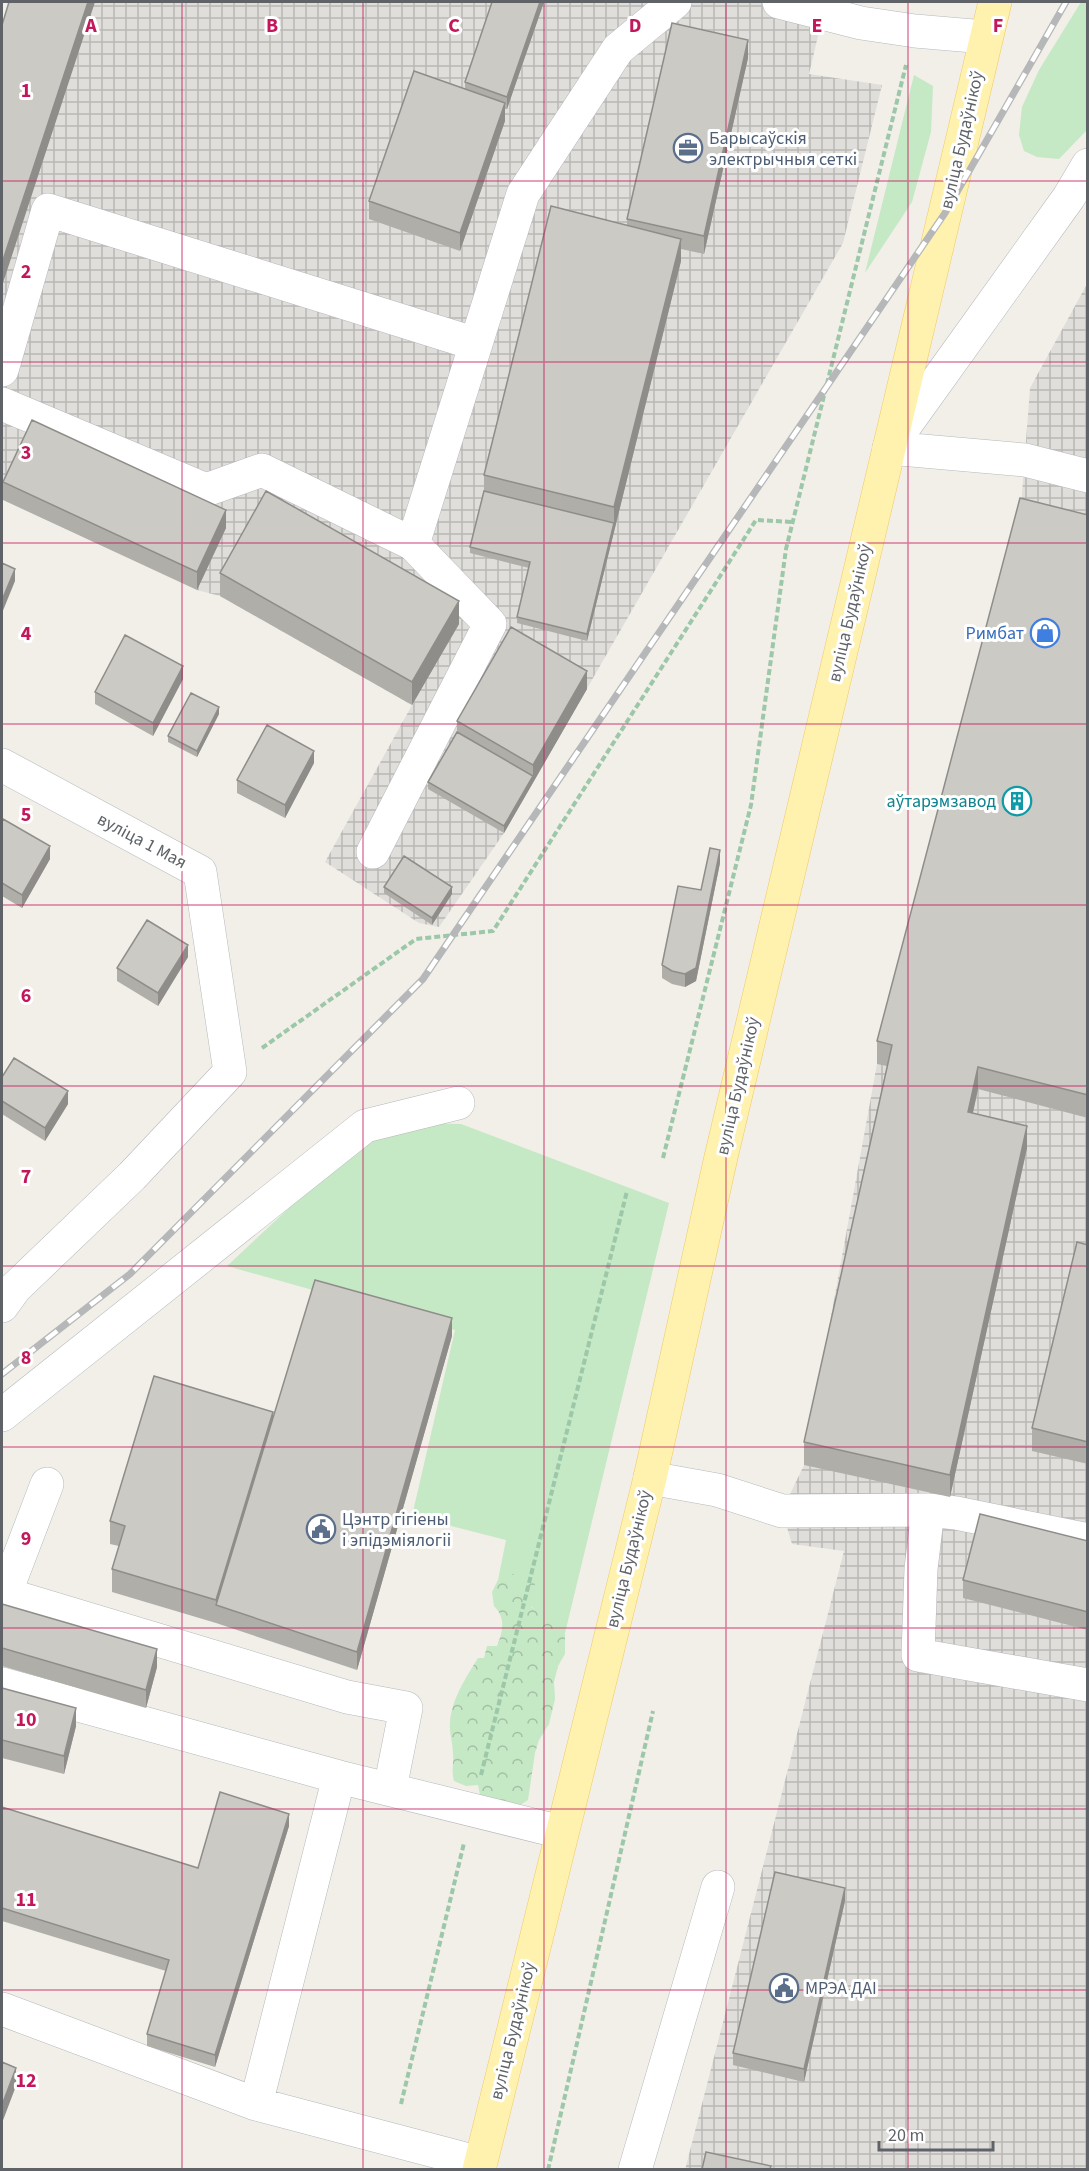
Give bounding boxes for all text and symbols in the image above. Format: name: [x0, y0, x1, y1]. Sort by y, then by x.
text: A: [84, 12, 97, 40]
text: B: [266, 12, 278, 40]
text: C: [448, 12, 460, 40]
text: D: [629, 12, 641, 40]
text: E: [812, 12, 822, 40]
text: F: [993, 12, 1003, 40]
street label: вуліца Будаўнікоў: [934, 68, 990, 211]
text: 1: [21, 77, 31, 105]
place label: Барысаўскія электрычныя сеткі: [709, 126, 857, 172]
office icon: Барысаўскія электрычныя сеткі: [672, 132, 704, 164]
text: 2: [21, 258, 31, 286]
text: 3: [21, 439, 31, 467]
street label: вуліца Будаўнікоў: [822, 541, 878, 684]
shop icon: Римбат: [1029, 617, 1061, 649]
text: 4: [21, 620, 32, 648]
place label: Римбат: [966, 621, 1024, 646]
building icon: аўтарэмзавод: [1001, 785, 1033, 817]
place label: аўтарэмзавод: [887, 789, 996, 814]
text: 5: [21, 801, 31, 829]
street label: вуліца 1 Мая: [93, 807, 191, 875]
text: 6: [21, 982, 31, 1010]
street label: вуліца Будаўнікоў: [710, 1014, 766, 1157]
text: 7: [21, 1163, 31, 1191]
text: 8: [21, 1344, 31, 1372]
street label: вуліца Будаўнікоў: [600, 1487, 658, 1630]
place label: Цэнтр гігіены і эпідэміялогіі: [342, 1507, 451, 1553]
public building icon: Цэнтр гігіены і эпідэміялогіі: [305, 1513, 337, 1545]
text: 9: [21, 1525, 31, 1553]
text: 10: [15, 1706, 37, 1734]
text: 11: [15, 1886, 37, 1914]
street label: вуліца Будаўнікоў: [484, 1959, 542, 2102]
public building icon: МРЭА ДАІ: [768, 1972, 800, 2004]
place label: МРЭА ДАІ: [805, 1976, 877, 2001]
text: 12: [15, 2067, 37, 2095]
scale bar: [879, 2114, 993, 2152]
text: 20 m: [888, 2123, 924, 2148]

